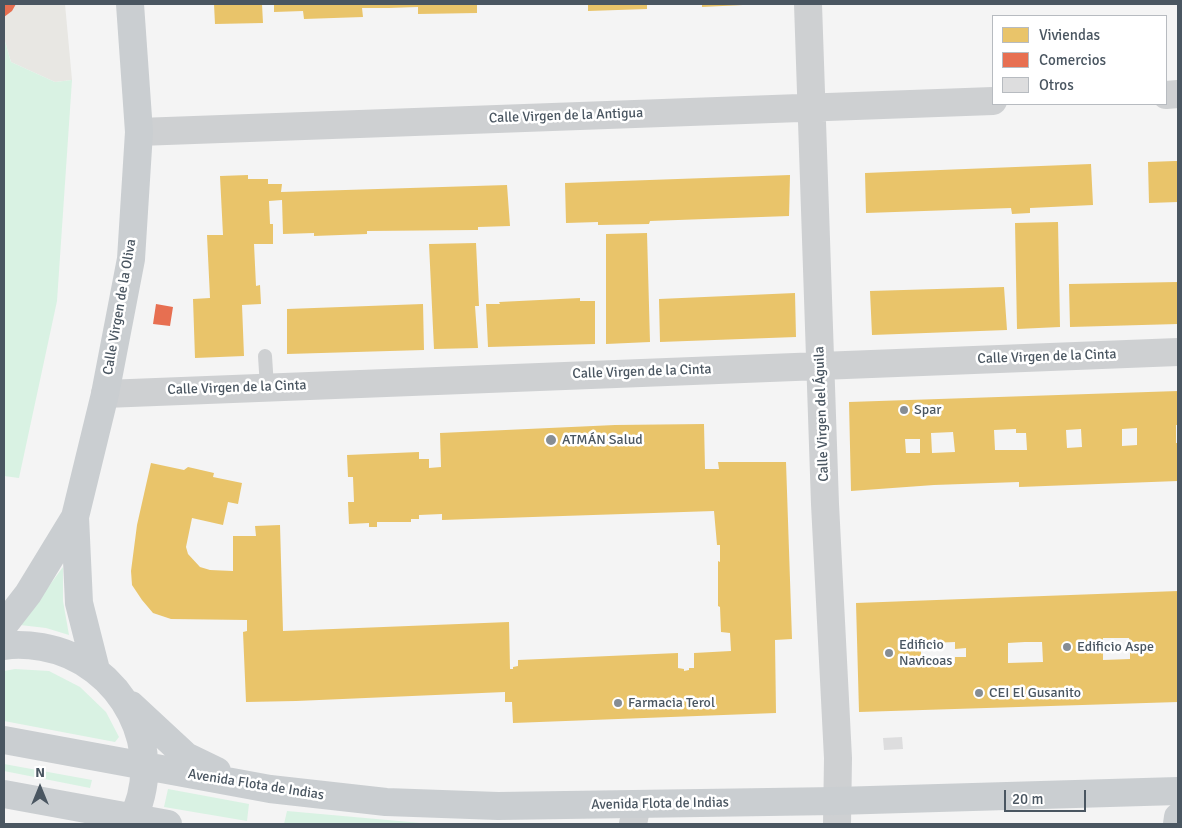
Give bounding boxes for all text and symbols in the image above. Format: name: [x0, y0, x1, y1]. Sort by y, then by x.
legend: [992, 15, 1167, 105]
text: Viviendas: [1039, 26, 1100, 44]
text: Comercios: [1039, 51, 1106, 69]
text: Otros: [1039, 76, 1074, 94]
street label: Calle Virgen de la Antigua: [489, 105, 643, 127]
street label: Calle Virgen de la Oliva: [100, 238, 140, 376]
street label: Calle Virgen del Águila: [811, 346, 833, 482]
street label: Calle Virgen de la Cinta: [977, 346, 1117, 368]
street label: Calle Virgen de la Cinta: [572, 361, 712, 383]
street label: Calle Virgen de la Cinta: [167, 377, 307, 399]
place label: Spar: [914, 402, 941, 418]
marker: Spar: [898, 404, 910, 416]
place label: ATMÁN Salud: [562, 432, 643, 448]
marker: ATMÁN Salud: [544, 433, 558, 447]
place label: Edificio Navicoas: [899, 637, 952, 670]
place label: Edificio Aspe: [1077, 639, 1154, 655]
marker: Edificio Aspe: [1061, 641, 1073, 653]
marker: Edificio Navicoas: [883, 647, 895, 659]
place label: CEI El Gusanito: [989, 685, 1081, 701]
marker: CEI El Gusanito: [973, 687, 985, 699]
place label: Farmacia Terol: [628, 695, 715, 711]
marker: Farmacia Terol: [612, 697, 624, 709]
north arrow: [15, 763, 65, 813]
text: N: [35, 764, 45, 781]
street label: Avenida Flota de Indias: [187, 766, 325, 804]
scale bar: [1007, 780, 1090, 812]
text: 20 m: [1012, 790, 1043, 808]
street label: Avenida Flota de Indias: [591, 794, 729, 814]

